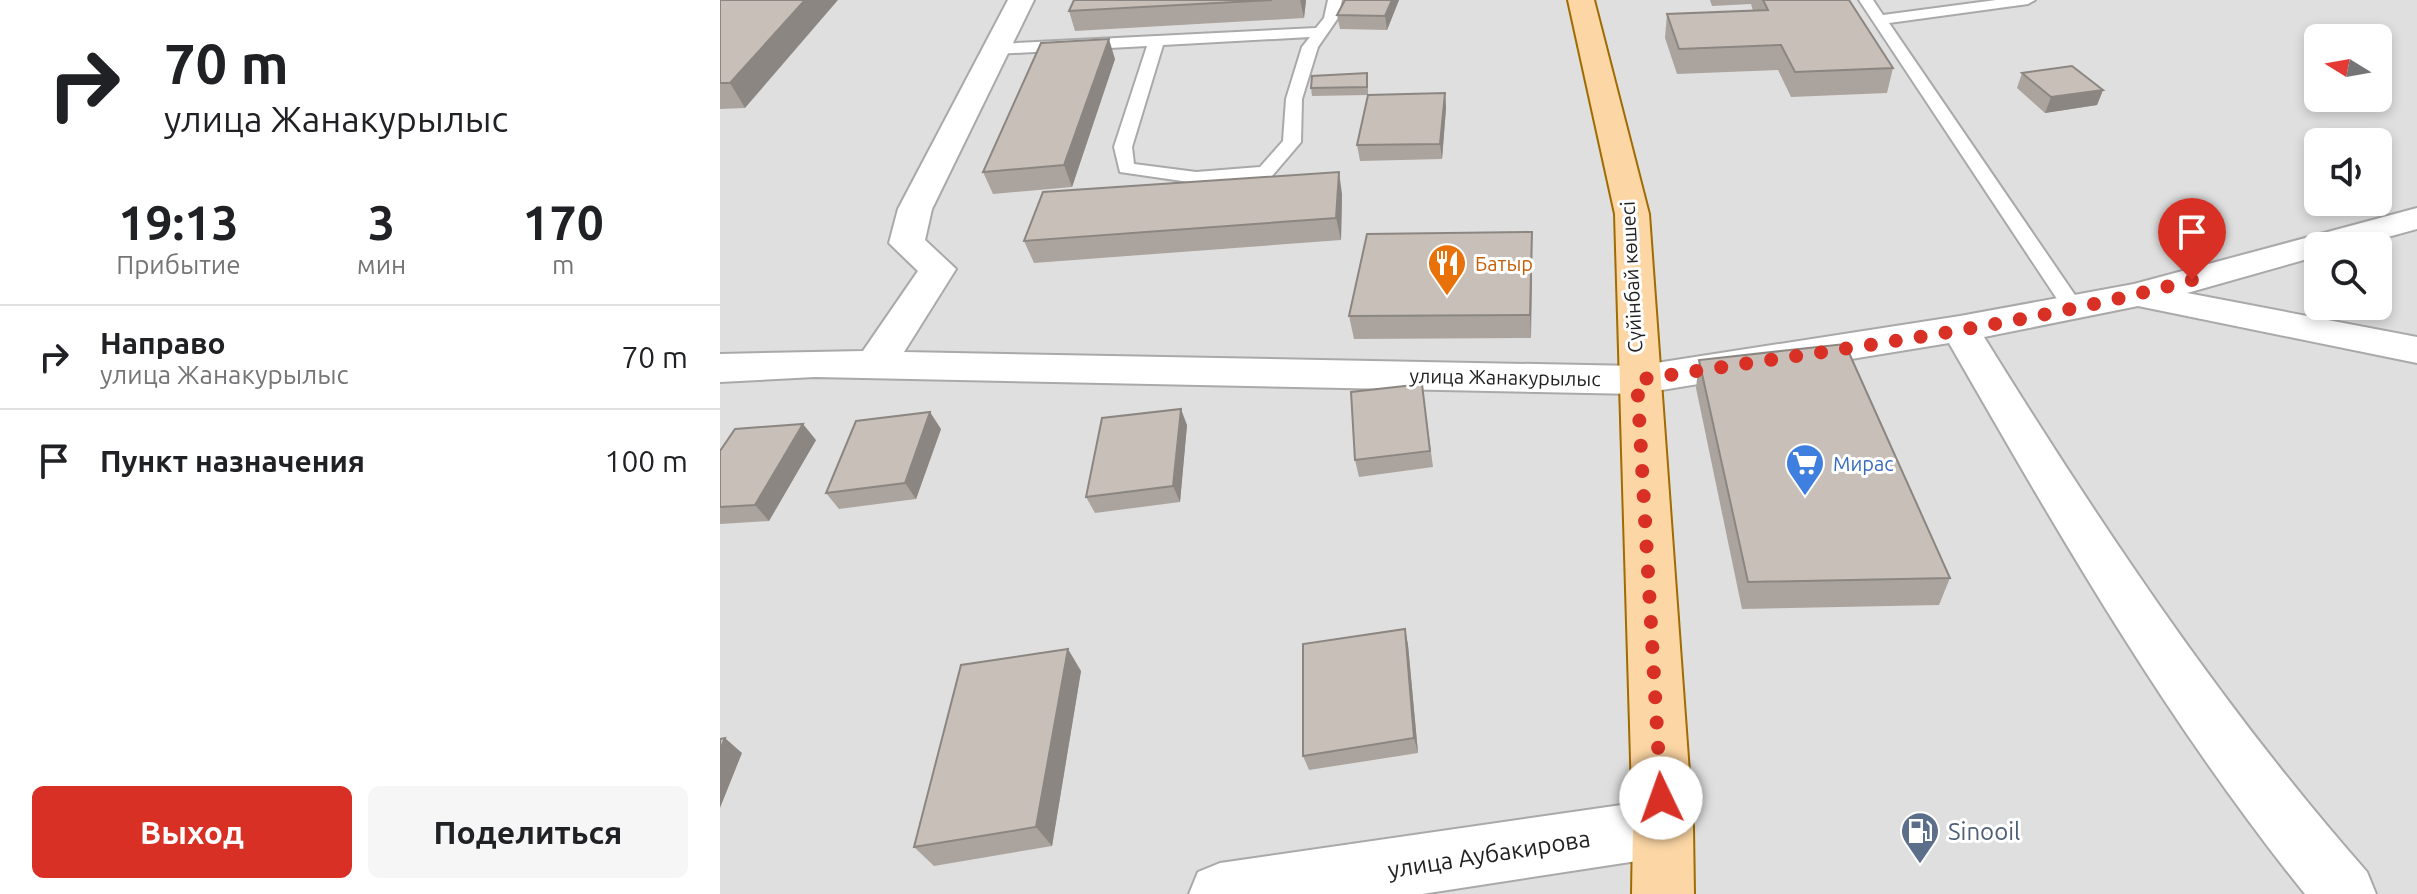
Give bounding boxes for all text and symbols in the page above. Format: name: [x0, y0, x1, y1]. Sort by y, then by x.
north arrow: [2304, 24, 2392, 112]
map controls: [2304, 24, 2392, 320]
icon: right: [32, 32, 136, 136]
text: 70 m: [164, 32, 289, 95]
text: улица Жанакурылыс: [164, 98, 508, 139]
button: sound: [2304, 128, 2392, 216]
text: 19:13: [118, 195, 238, 249]
text: 3: [368, 195, 395, 249]
text: 170: [523, 195, 604, 249]
pin: [2158, 198, 2226, 280]
street label: Сүйінбай көшесі: [1616, 201, 1646, 353]
icon: arrive: [2170, 210, 2214, 254]
button: search: [2304, 232, 2392, 320]
restaurant icon: Батыр: [1426, 242, 1468, 297]
text: Прибытие: [116, 250, 241, 279]
text: мин: [357, 250, 406, 279]
text: m: [552, 250, 574, 279]
place label: Батыр: [1475, 252, 1533, 275]
text: Направо: [100, 326, 226, 360]
icon: right: [32, 335, 76, 379]
text: 70 m: [621, 340, 688, 374]
text: улица Жанакурылыс: [100, 360, 349, 389]
street label: улица Жанакурылыс: [1409, 364, 1601, 390]
icon: arrive: [32, 439, 76, 483]
supermarket icon: Мирас: [1784, 442, 1826, 497]
text: Пункт назначения: [100, 444, 365, 478]
text: 100 m: [604, 444, 688, 478]
place label: Мирас: [1833, 452, 1894, 475]
position arrow: [1619, 756, 1703, 840]
button: Выход: [32, 786, 352, 878]
button: Поделиться: [368, 786, 688, 878]
fuel station icon: Sinooil: [1899, 810, 1941, 865]
place label: Sinooil: [1948, 818, 2020, 845]
street label: улица Аубакирова: [1386, 825, 1592, 883]

